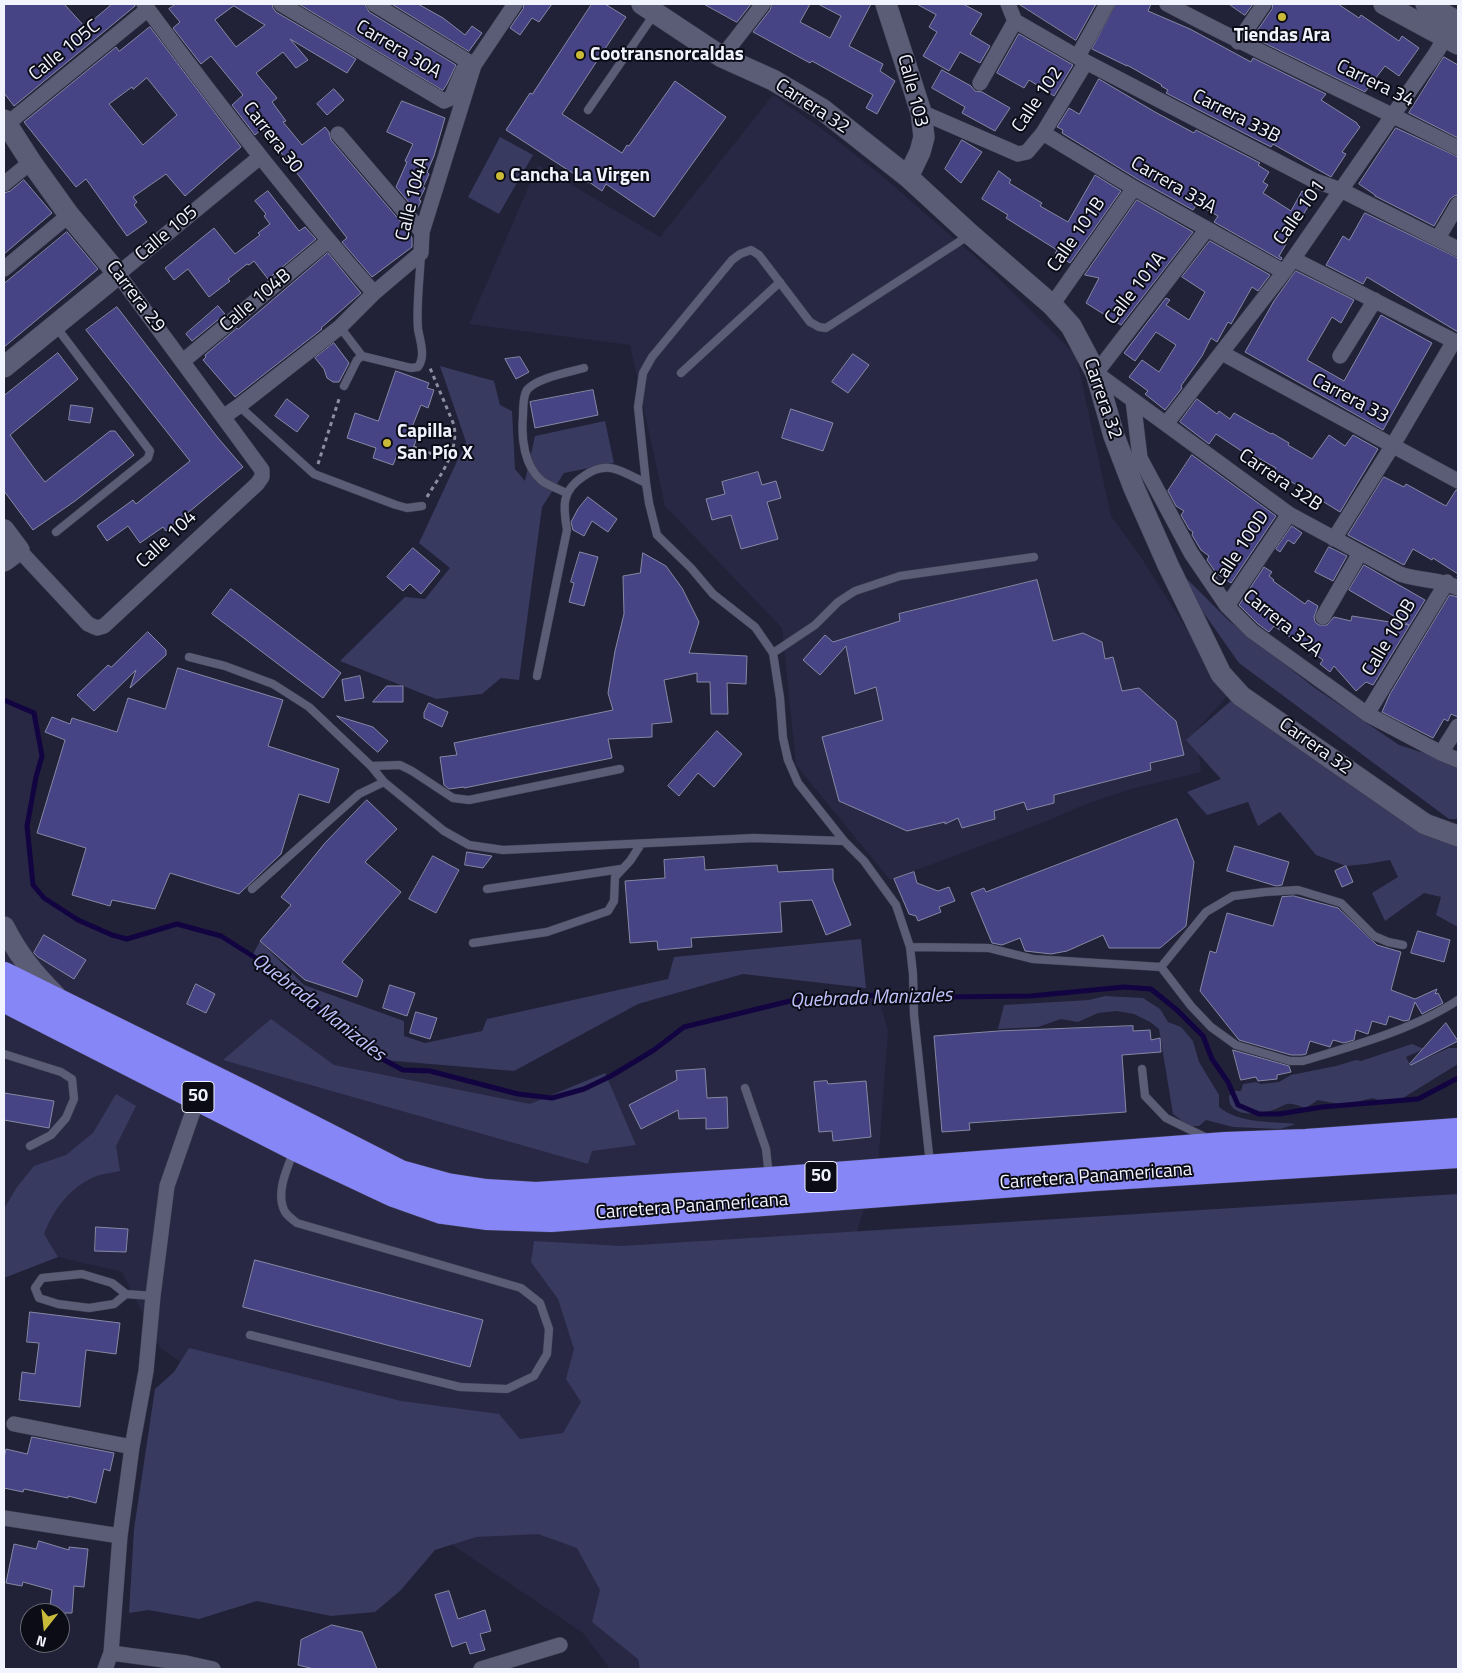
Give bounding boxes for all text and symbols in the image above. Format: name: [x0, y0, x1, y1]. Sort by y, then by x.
marker: Tiendas Ara: [1276, 11, 1288, 23]
street label: Calle 105C: [25, 16, 105, 86]
street label: Carrera 30A: [351, 16, 445, 84]
place label: Tiendas Ara: [1234, 25, 1330, 47]
place label: Cootransnorcaldas: [590, 44, 744, 66]
marker: Cootransnorcaldas: [574, 49, 586, 61]
street label: Calle 103: [891, 52, 933, 130]
street label: Carrera 34: [1332, 55, 1418, 113]
street label: Calle 102: [1008, 63, 1068, 137]
street label: Carrera 32: [771, 75, 853, 139]
street label: Carrera 33B: [1188, 85, 1284, 149]
street label: Carrera 30: [237, 98, 307, 178]
street label: Carrera 33A: [1126, 152, 1220, 220]
street label: Calle 104A: [392, 155, 434, 243]
place label: Cancha La Virgen: [510, 165, 650, 187]
marker: Cancha La Virgen: [494, 170, 506, 182]
street label: Calle 101: [1269, 176, 1331, 250]
street label: Calle 101B: [1043, 193, 1111, 277]
street label: Calle 105: [131, 201, 203, 267]
street label: Calle 101A: [1101, 248, 1171, 330]
street label: Carrera 29: [101, 257, 169, 337]
street label: Calle 104B: [216, 265, 296, 337]
street label: Carrera 32: [1078, 356, 1126, 442]
street label: Carrera 33: [1308, 369, 1392, 429]
place label: Capilla San Pío X: [397, 421, 473, 465]
marker: Capilla San Pío X: [381, 437, 393, 449]
street label: Carrera 32B: [1234, 445, 1326, 517]
street label: Calle 104: [132, 506, 202, 574]
street label: Calle 100D: [1207, 507, 1275, 591]
street label: Carrera 32A: [1238, 585, 1326, 663]
street label: Calle 100B: [1358, 595, 1422, 681]
street label: Carrera 32: [1274, 714, 1356, 780]
water label: Quebrada Manizales: [247, 949, 389, 1067]
water label: Quebrada Manizales: [790, 984, 952, 1014]
road number: 50: [182, 1082, 214, 1112]
street label: Carretera Panamericana: [999, 1159, 1193, 1195]
road number: 50: [805, 1162, 837, 1192]
street label: Carretera Panamericana: [595, 1189, 789, 1225]
north arrow: [20, 1603, 70, 1653]
text: N: [33, 1631, 49, 1653]

